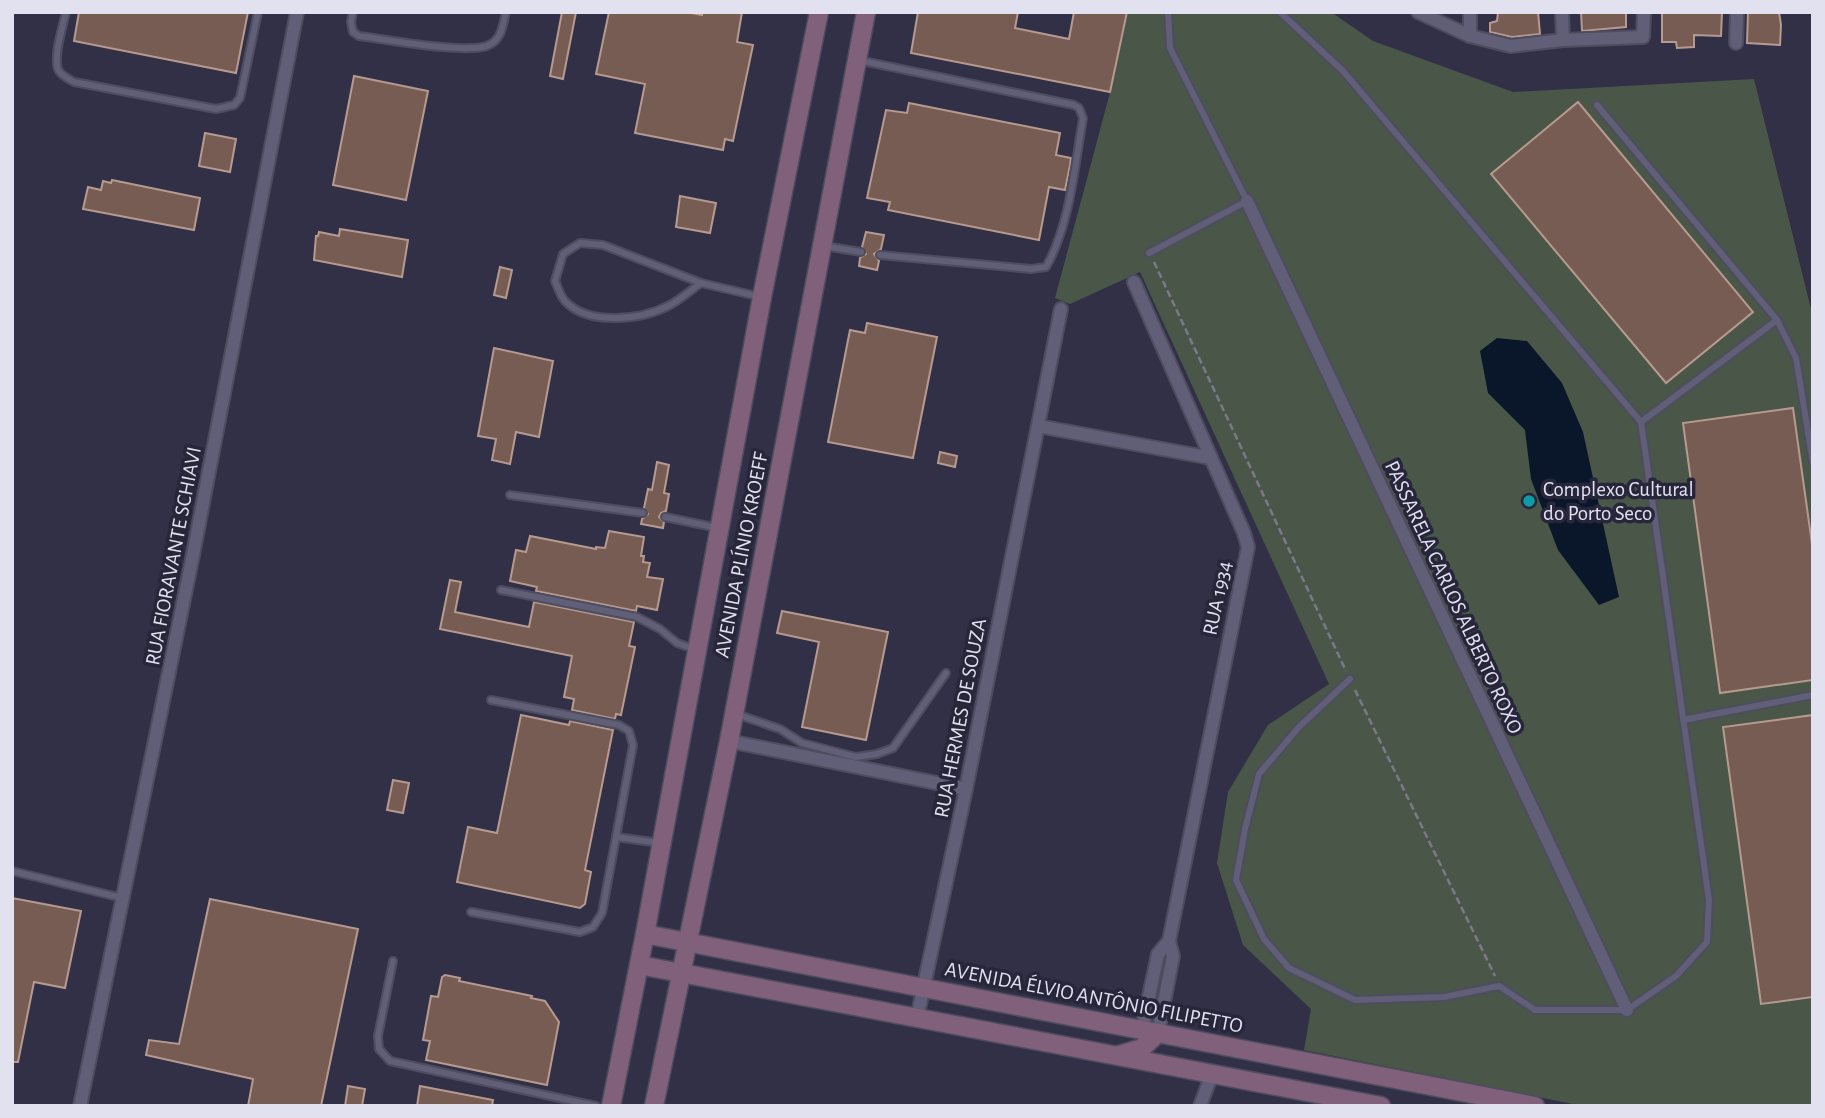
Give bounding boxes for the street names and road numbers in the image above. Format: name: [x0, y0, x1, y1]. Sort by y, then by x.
street label: RUA FIORAVANTE SCHIAVI: [142, 445, 205, 667]
street label: AVENIDA PLÍNIO KROEFF: [709, 449, 772, 660]
street label: PASSARELA CARLOS ALBERTO ROXO: [1381, 457, 1526, 737]
street label: RUA 1934: [1199, 559, 1236, 637]
street label: RUA HERMES DE SOUZA: [931, 617, 990, 820]
street label: AVENIDA ÉLVIO ANTÔNIO FILIPETTO: [943, 956, 1245, 1037]

